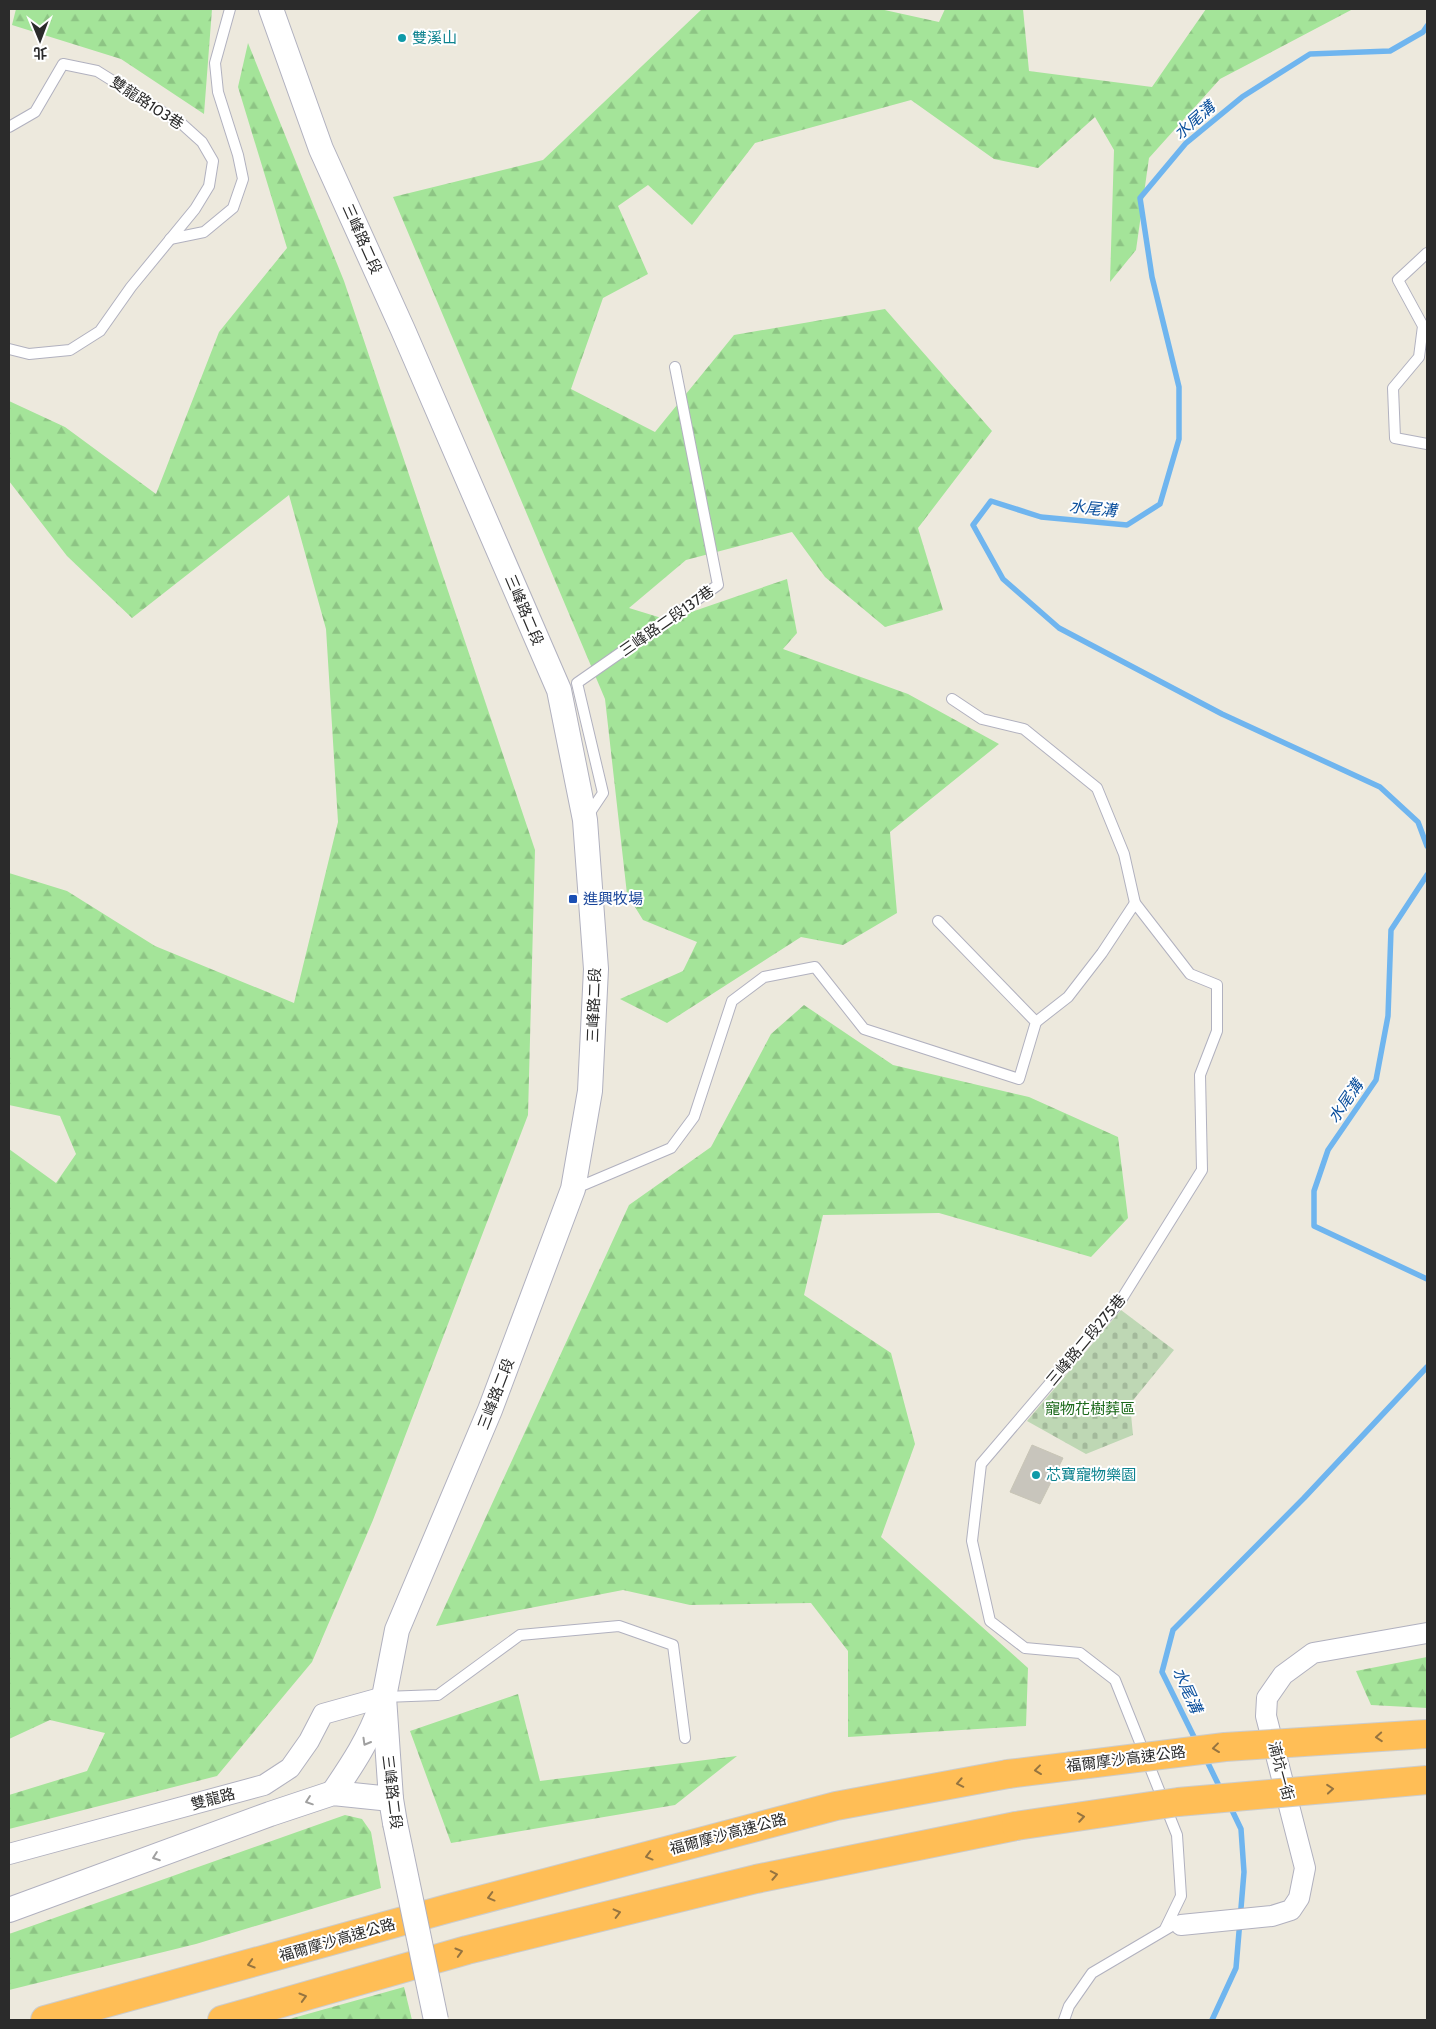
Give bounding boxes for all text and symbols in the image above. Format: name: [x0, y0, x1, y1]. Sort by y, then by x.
north arrow: [15, 15, 65, 65]
place label: 雙溪山: [412, 29, 457, 47]
marker: 雙溪山: [396, 32, 408, 44]
text: 北: [33, 44, 47, 62]
street label: 雙龍路103巷: [107, 73, 187, 133]
water label: 水尾溝: [1170, 96, 1220, 143]
street label: 三峰路二段: [339, 201, 385, 277]
water label: 水尾溝: [1068, 497, 1120, 521]
street label: 三峰路二段: [501, 572, 547, 648]
street label: 三峰路二段137巷: [617, 582, 717, 660]
place label: 進興牧場: [583, 890, 643, 908]
marker: 進興牧場: [567, 893, 579, 905]
street label: 三峰路二段: [584, 967, 604, 1043]
water label: 水尾溝: [1324, 1075, 1368, 1126]
street label: 三峰路二段275巷: [1043, 1291, 1129, 1389]
street label: 三峰路二段: [474, 1356, 518, 1432]
park label: 寵物花樹葬區: [1045, 1400, 1135, 1418]
place label: 芯寶寵物樂園: [1046, 1466, 1136, 1484]
marker: 芯寶寵物樂園: [1030, 1469, 1042, 1481]
water label: 水尾溝: [1169, 1664, 1207, 1718]
one-way arrow: [1374, 1732, 1382, 1743]
one-way arrow: [362, 1737, 372, 1746]
street label: 湳坑一街: [1265, 1740, 1297, 1802]
one-way arrow: [1212, 1742, 1220, 1753]
street label: 福爾摩沙高速公路: [1065, 1743, 1187, 1775]
street label: 三峰路二段: [378, 1754, 406, 1830]
one-way arrow: [1034, 1764, 1042, 1775]
one-way arrow: [956, 1777, 964, 1788]
street label: 雙龍路: [189, 1784, 237, 1814]
one-way arrow: [1326, 1784, 1334, 1795]
one-way arrow: [305, 1795, 313, 1805]
street label: 福爾摩沙高速公路: [668, 1810, 788, 1858]
one-way arrow: [1077, 1812, 1086, 1822]
one-way arrow: [152, 1850, 161, 1861]
one-way arrow: [645, 1850, 653, 1860]
one-way arrow: [770, 1870, 779, 1881]
one-way arrow: [487, 1891, 496, 1902]
one-way arrow: [612, 1908, 621, 1919]
street label: 福爾摩沙高速公路: [277, 1915, 397, 1965]
one-way arrow: [454, 1947, 463, 1958]
one-way arrow: [247, 1959, 255, 1969]
one-way arrow: [298, 1992, 307, 2003]

